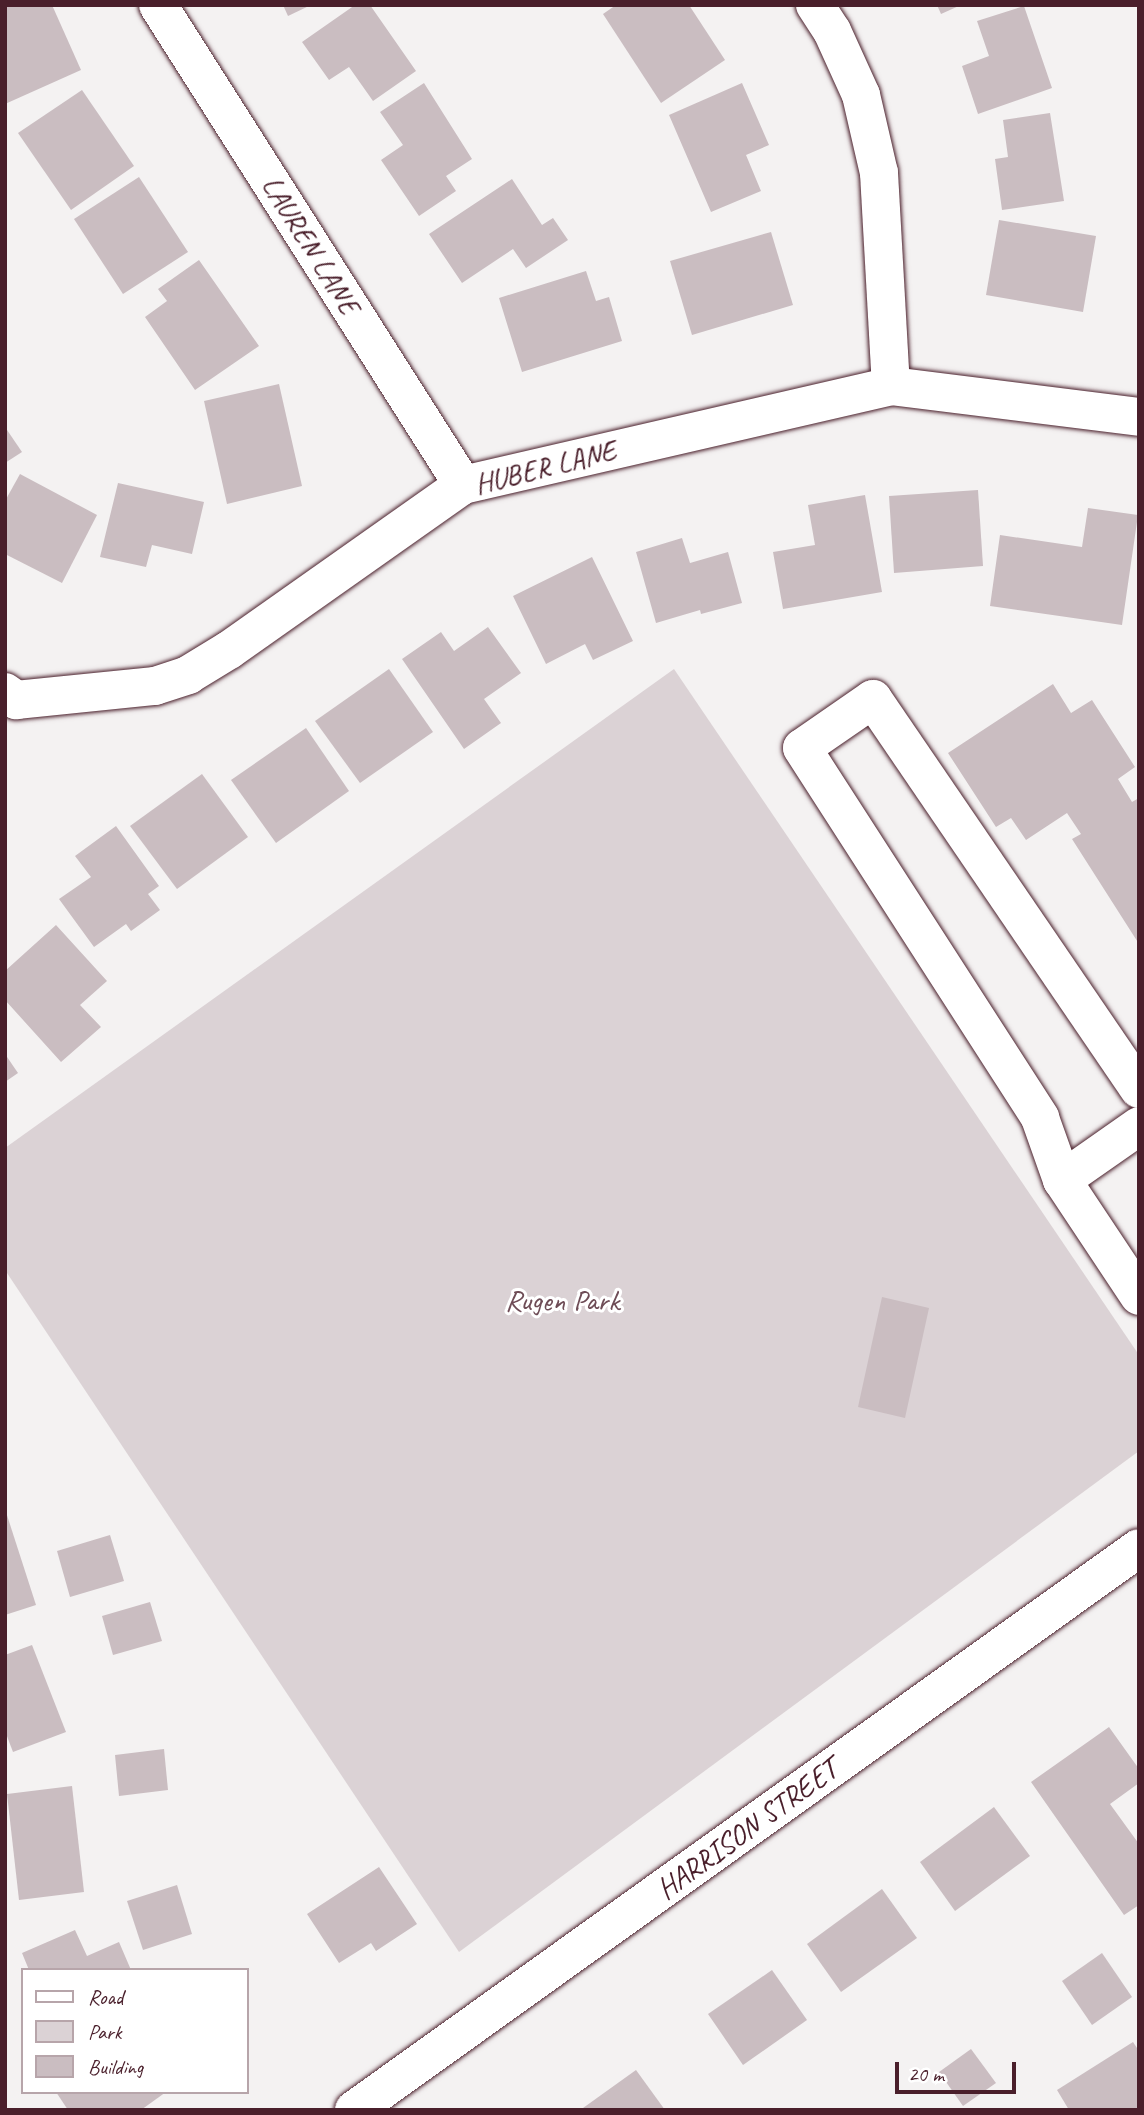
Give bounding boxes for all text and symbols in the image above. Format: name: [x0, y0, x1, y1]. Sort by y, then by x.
street label: LAUREN LANE: [254, 169, 368, 321]
street label: HUBER LANE: [470, 432, 620, 502]
park label: Rugen Park: [504, 1282, 620, 1318]
street label: HARRISON STREET: [649, 1751, 845, 1907]
legend: [21, 1968, 248, 2094]
text: Road: [88, 1984, 123, 2010]
text: Park: [88, 2019, 121, 2045]
scale bar: [899, 2048, 1020, 2092]
text: Building: [88, 2054, 143, 2080]
text: 20 m: [908, 2061, 944, 2087]

